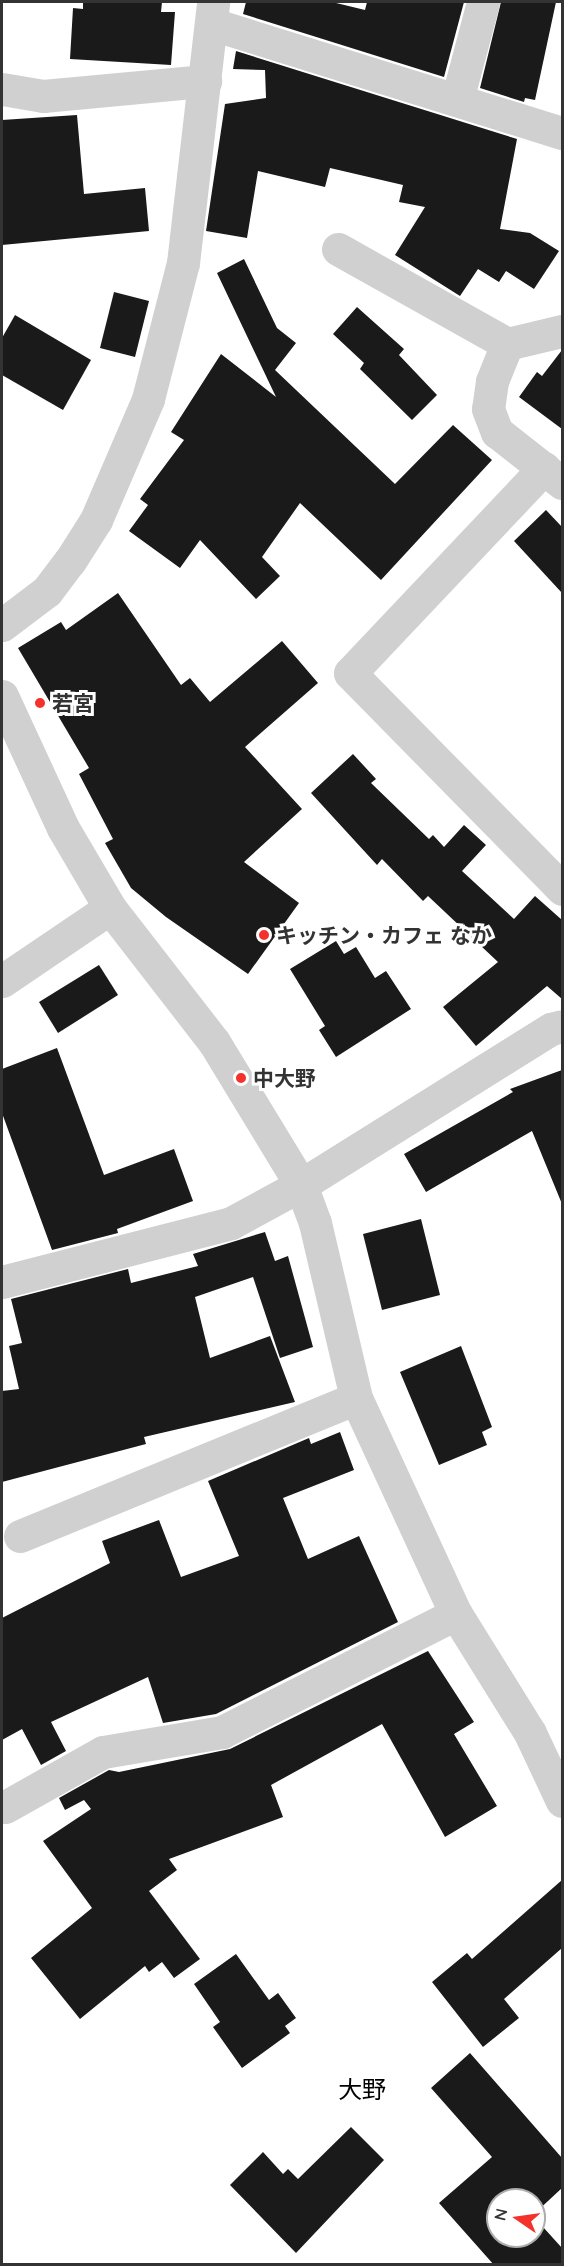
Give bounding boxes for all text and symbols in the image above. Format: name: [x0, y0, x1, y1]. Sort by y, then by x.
place label: 若宮: [52, 690, 94, 716]
marker: 若宮: [33, 696, 47, 710]
place label: キッチン・カフェ なか: [276, 922, 492, 948]
marker: キッチン・カフェ なか: [257, 928, 271, 942]
place label: 中大野: [253, 1065, 316, 1091]
marker: 中大野: [234, 1071, 248, 1085]
district label: 大野: [338, 2076, 386, 2104]
north arrow: [486, 2188, 546, 2248]
text: N: [489, 2206, 511, 2222]

